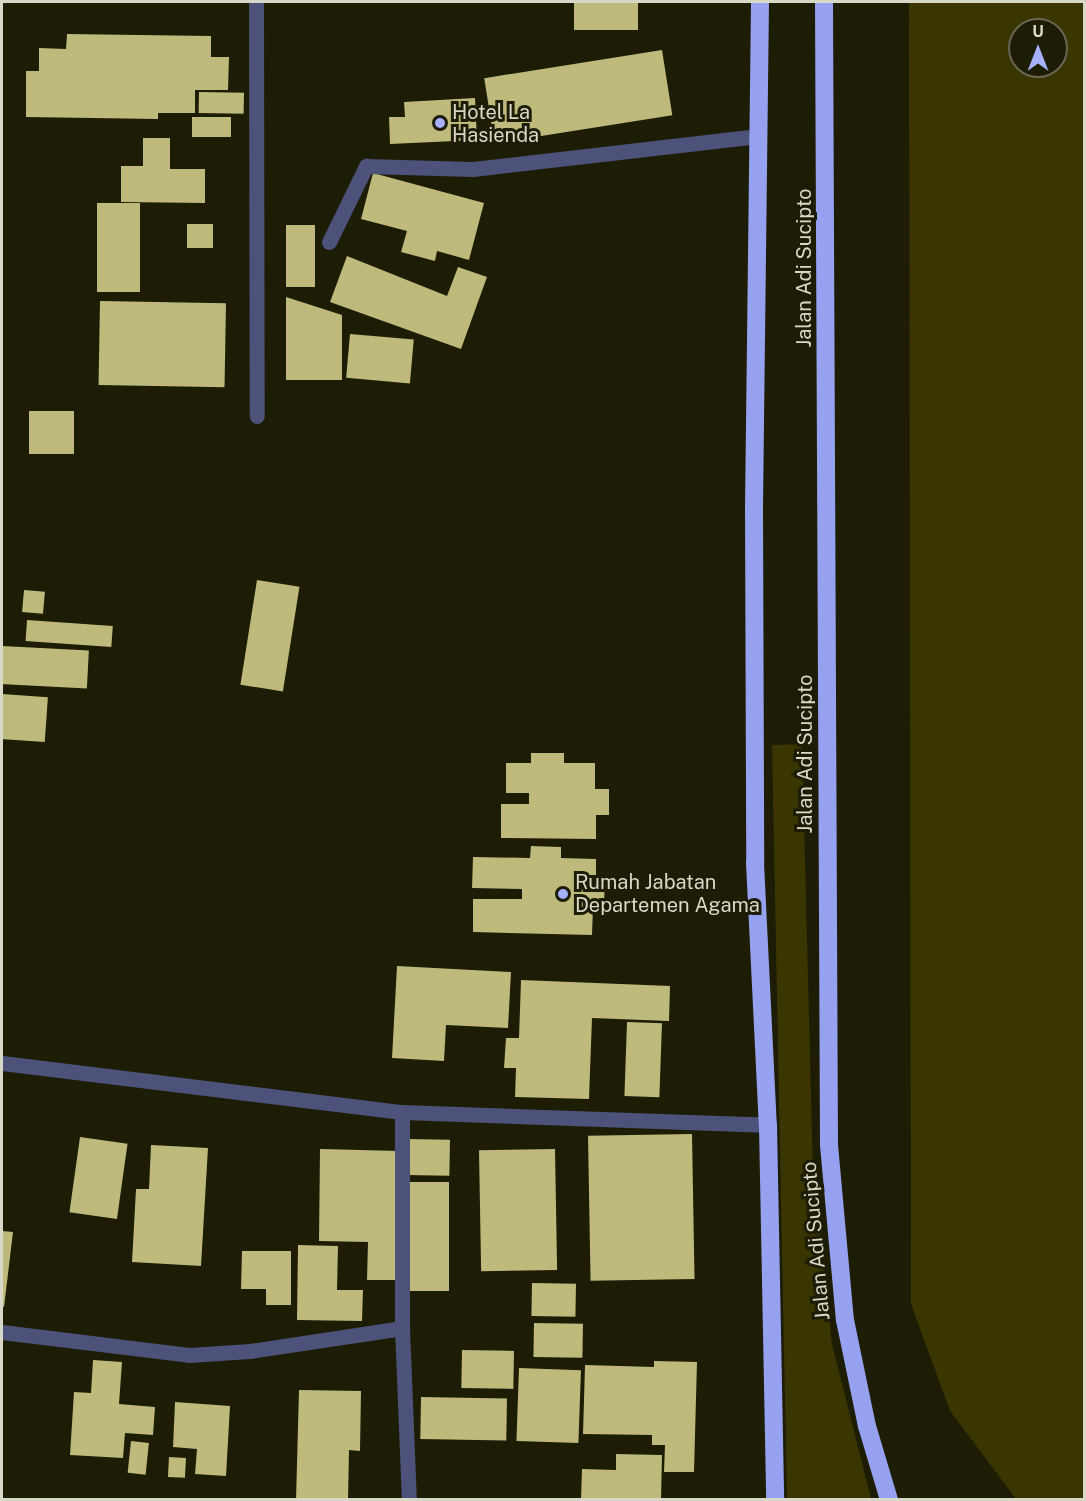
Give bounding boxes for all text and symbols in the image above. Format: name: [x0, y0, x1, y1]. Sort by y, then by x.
north arrow: [1008, 18, 1068, 78]
text: U: [1032, 22, 1044, 41]
place label: Hotel La Hasienda: [452, 100, 539, 147]
marker: Hotel La Hasienda: [433, 116, 447, 130]
street label: Jalan Adi Sucipto: [792, 188, 816, 348]
street label: Jalan Adi Sucipto: [793, 674, 817, 834]
place label: Rumah Jabatan Departemen Agama: [575, 870, 760, 917]
marker: Rumah Jabatan Departemen Agama: [556, 887, 570, 901]
street label: Jalan Adi Sucipto: [797, 1161, 835, 1321]

